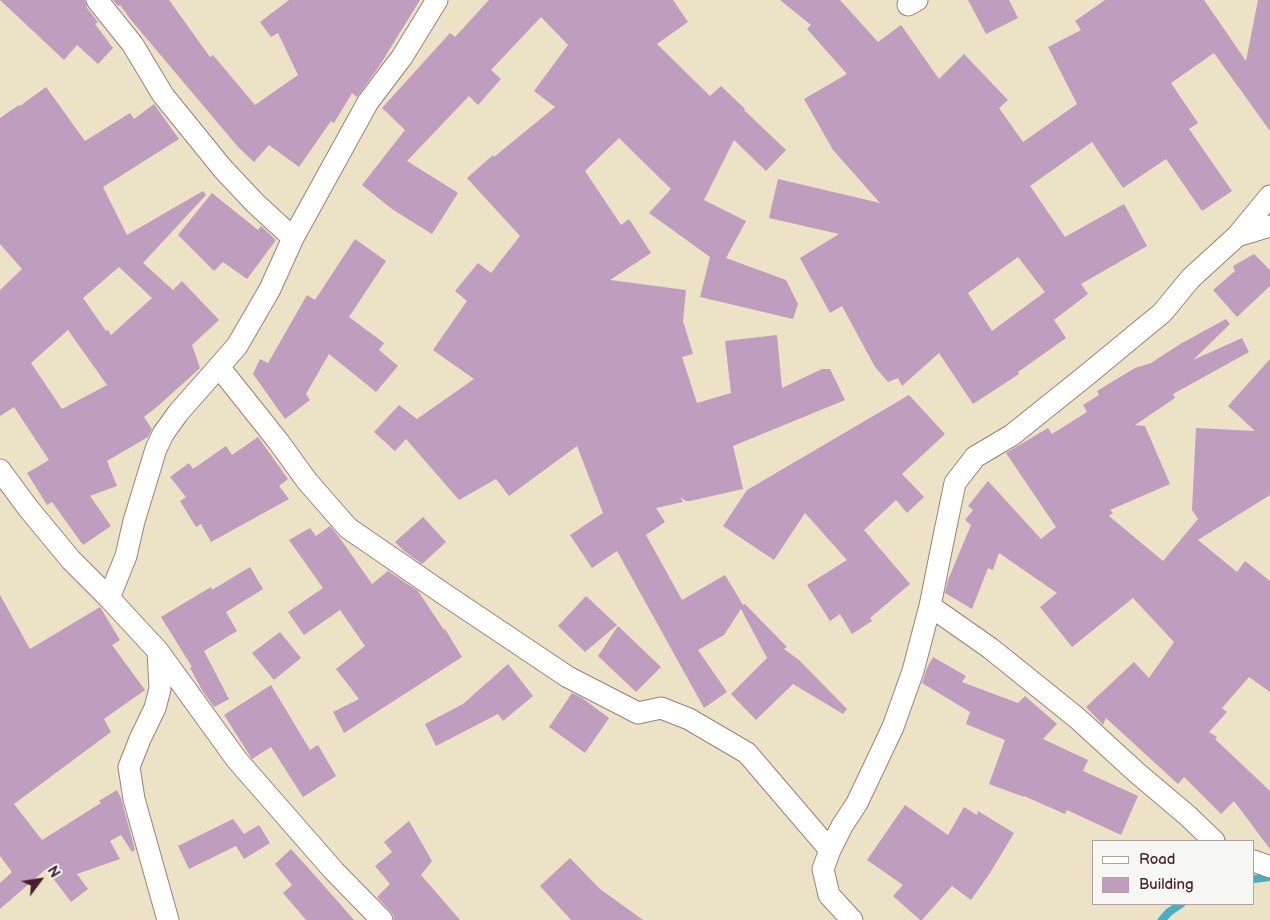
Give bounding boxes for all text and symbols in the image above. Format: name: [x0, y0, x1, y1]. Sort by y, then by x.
legend: [1092, 840, 1255, 905]
text: Road: [1139, 850, 1175, 869]
north arrow: [15, 855, 65, 905]
text: N: [43, 863, 63, 881]
text: Building: [1139, 875, 1194, 894]

